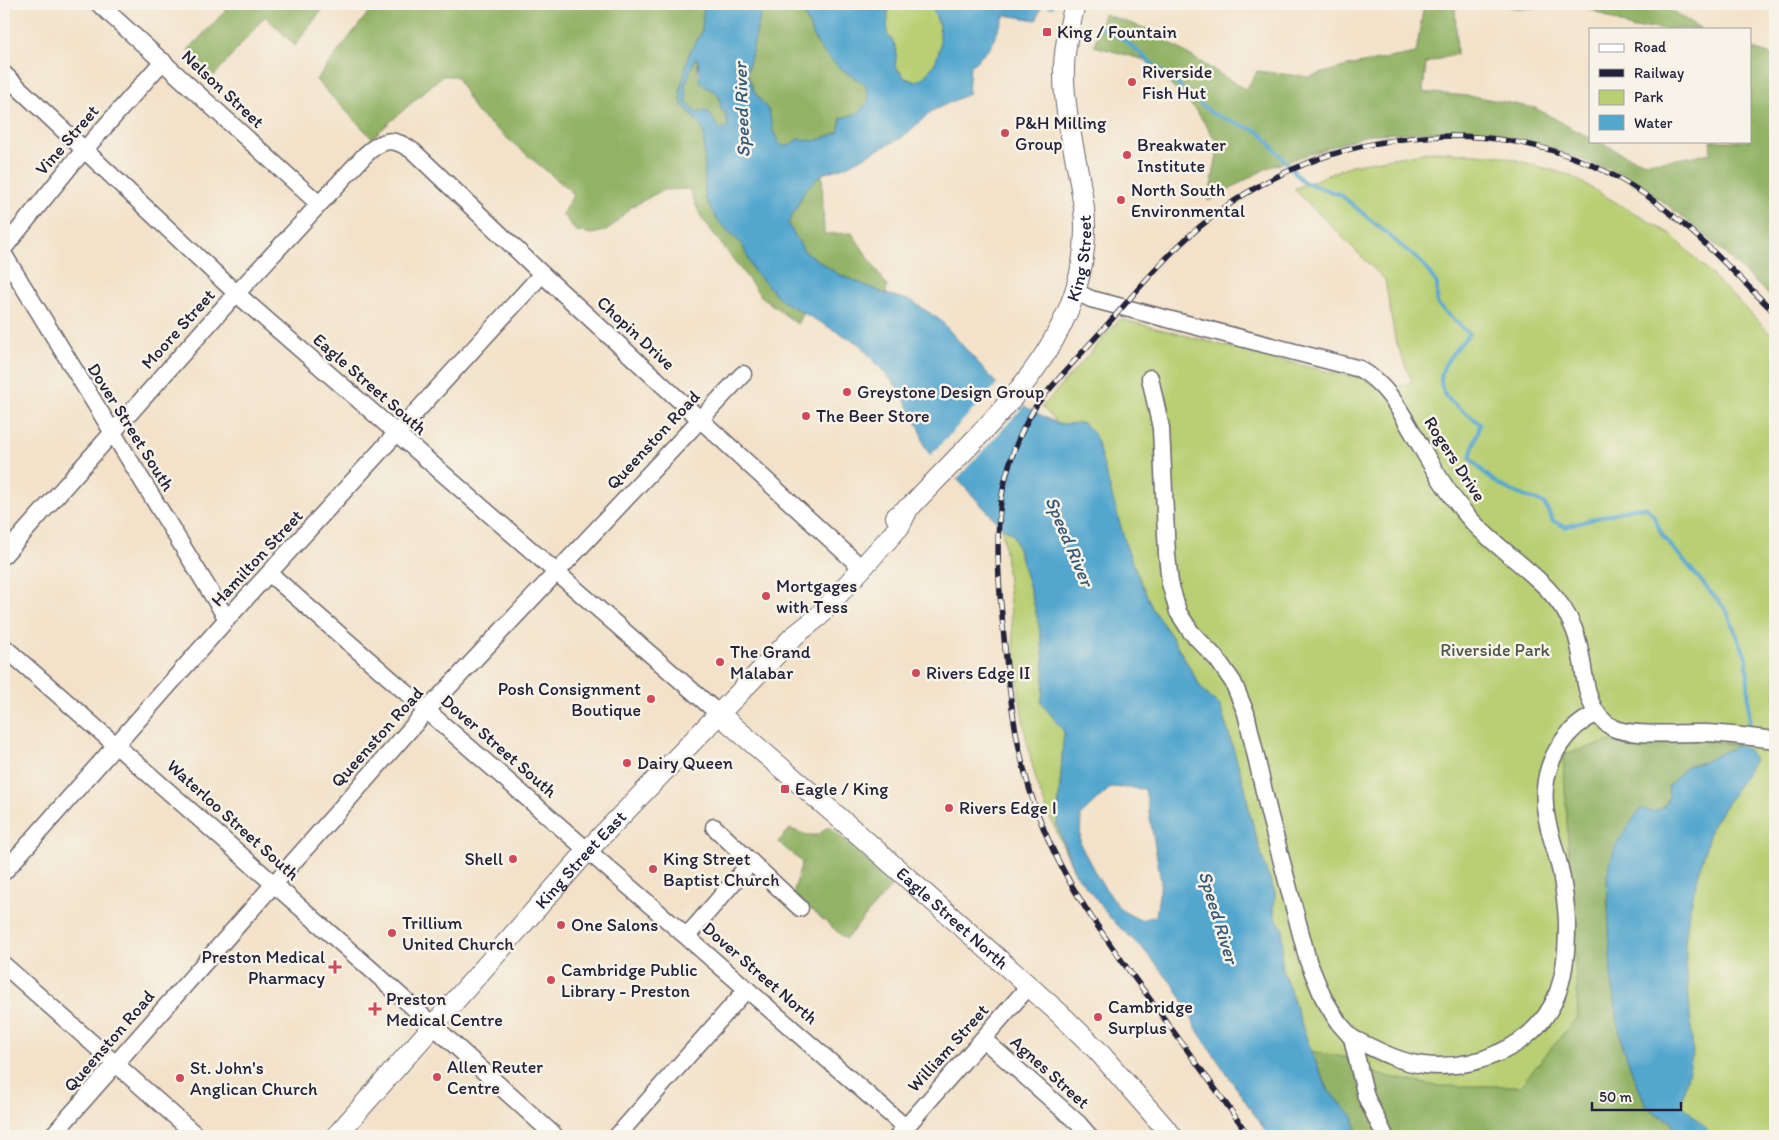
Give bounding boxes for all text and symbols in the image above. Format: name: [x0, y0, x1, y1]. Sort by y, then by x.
place label: King / Fountain: [1057, 21, 1177, 43]
marker: King / Fountain: [1041, 26, 1053, 38]
legend: [1589, 28, 1752, 142]
text: Road: [1634, 38, 1667, 56]
street label: Nelson Street: [177, 45, 269, 133]
water label: Speed River: [728, 60, 755, 158]
place label: Riverside Fish Hut: [1142, 61, 1212, 104]
text: Railway: [1634, 64, 1684, 82]
marker: Riverside Fish Hut: [1126, 76, 1138, 88]
text: Park: [1634, 88, 1664, 106]
street label: Vine Street: [30, 100, 104, 180]
place label: P&H Milling Group: [1015, 112, 1107, 155]
text: Water: [1634, 114, 1673, 132]
marker: P&H Milling Group: [999, 127, 1011, 139]
place label: Breakwater Institute: [1137, 134, 1226, 177]
marker: Breakwater Institute: [1121, 149, 1133, 161]
place label: North South Environmental: [1131, 179, 1245, 222]
marker: North South Environmental: [1115, 194, 1127, 206]
street label: King Street: [1062, 214, 1096, 304]
street label: Moore Street: [136, 284, 220, 374]
street label: Chopin Drive: [592, 291, 680, 375]
street label: Eagle Street South: [308, 328, 432, 440]
street label: Dover Street South: [83, 359, 179, 495]
place label: Greystone Design Group: [857, 381, 1044, 403]
street label: Queenston Road: [601, 386, 705, 494]
marker: Greystone Design Group: [841, 386, 853, 398]
place label: The Beer Store: [816, 405, 930, 427]
marker: The Beer Store: [800, 410, 812, 422]
street label: Rogers Drive: [1419, 412, 1491, 506]
water label: Speed River: [1040, 493, 1100, 592]
street label: Hamilton Street: [206, 505, 308, 611]
place label: Mortgages with Tess: [776, 575, 857, 618]
marker: Mortgages with Tess: [760, 590, 772, 602]
park label: Riverside Park: [1440, 639, 1550, 661]
place label: The Grand Malabar: [730, 641, 811, 684]
marker: The Grand Malabar: [714, 656, 726, 668]
place label: Rivers Edge II: [926, 662, 1030, 684]
marker: Rivers Edge II: [910, 667, 922, 679]
place label: Posh Consignment Boutique: [498, 678, 641, 721]
street label: Queenston Road: [326, 682, 428, 792]
street label: Dover Street South: [436, 690, 562, 803]
marker: Posh Consignment Boutique: [645, 693, 657, 705]
place label: Dairy Queen: [637, 752, 733, 774]
street label: Waterloo Street South: [162, 755, 304, 885]
marker: Dairy Queen: [621, 757, 633, 769]
place label: Eagle / King: [795, 778, 889, 800]
marker: Eagle / King: [779, 783, 791, 795]
place label: Rivers Edge I: [959, 797, 1057, 819]
marker: Rivers Edge I: [943, 802, 955, 814]
street label: King Street East: [530, 806, 631, 914]
place label: Shell: [464, 848, 503, 870]
place label: King Street Baptist Church: [663, 848, 779, 891]
marker: Shell: [507, 853, 519, 865]
street label: Eagle Street North: [892, 862, 1013, 974]
marker: King Street Baptist Church: [647, 863, 659, 875]
water label: Speed River: [1194, 868, 1244, 968]
place label: Trillium United Church: [402, 912, 514, 955]
place label: One Salons: [571, 914, 658, 936]
street label: Dover Street North: [698, 917, 822, 1029]
marker: One Salons: [555, 919, 567, 931]
marker: Trillium United Church: [386, 927, 398, 939]
place label: Preston Medical Pharmacy: [201, 946, 326, 989]
place label: Cambridge Public Library - Preston: [561, 959, 698, 1002]
marker: Preston Medical Pharmacy: [329, 961, 341, 973]
marker: Cambridge Public Library - Preston: [545, 974, 557, 986]
street label: Queenston Road: [59, 985, 159, 1096]
place label: Preston Medical Centre: [386, 988, 503, 1031]
place label: Cambridge Surplus: [1108, 996, 1193, 1039]
street label: William Street: [903, 999, 993, 1097]
marker: Preston Medical Centre: [368, 1002, 382, 1016]
marker: Cambridge Surplus: [1092, 1011, 1104, 1023]
street label: Agnes Street: [1006, 1031, 1094, 1113]
place label: Allen Reuter Centre: [447, 1056, 543, 1099]
place label: St. John's Anglican Church: [190, 1057, 318, 1100]
marker: Allen Reuter Centre: [431, 1071, 443, 1083]
marker: St. John's Anglican Church: [174, 1072, 186, 1084]
scale bar: [1592, 1080, 1680, 1112]
text: 50 m: [1599, 1088, 1632, 1106]

